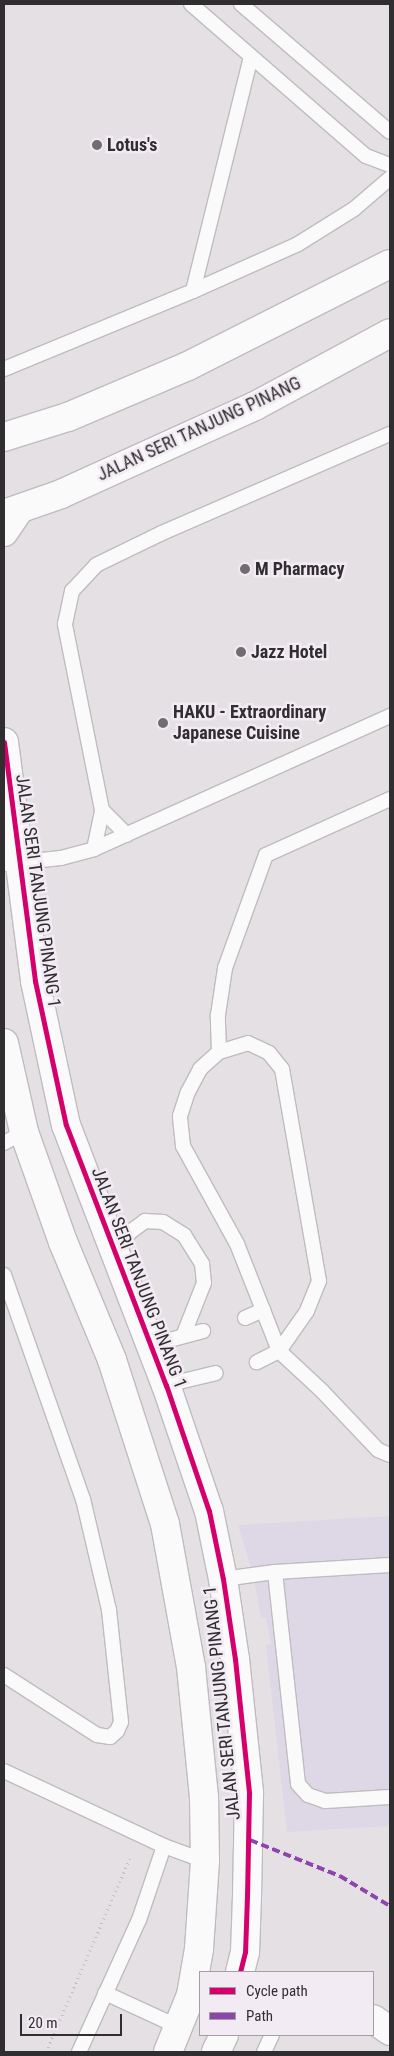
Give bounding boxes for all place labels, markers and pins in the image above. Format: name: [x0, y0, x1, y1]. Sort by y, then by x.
place label: Lotus's: [107, 134, 157, 156]
marker: Lotus's: [91, 139, 103, 151]
place label: M Pharmacy: [255, 558, 344, 580]
marker: M Pharmacy: [239, 563, 251, 575]
place label: Jazz Hotel: [251, 641, 327, 663]
marker: Jazz Hotel: [235, 646, 247, 658]
place label: HAKU - Extraordinary Japanese Cuisine: [173, 702, 326, 744]
marker: HAKU - Extraordinary Japanese Cuisine: [157, 717, 169, 729]

